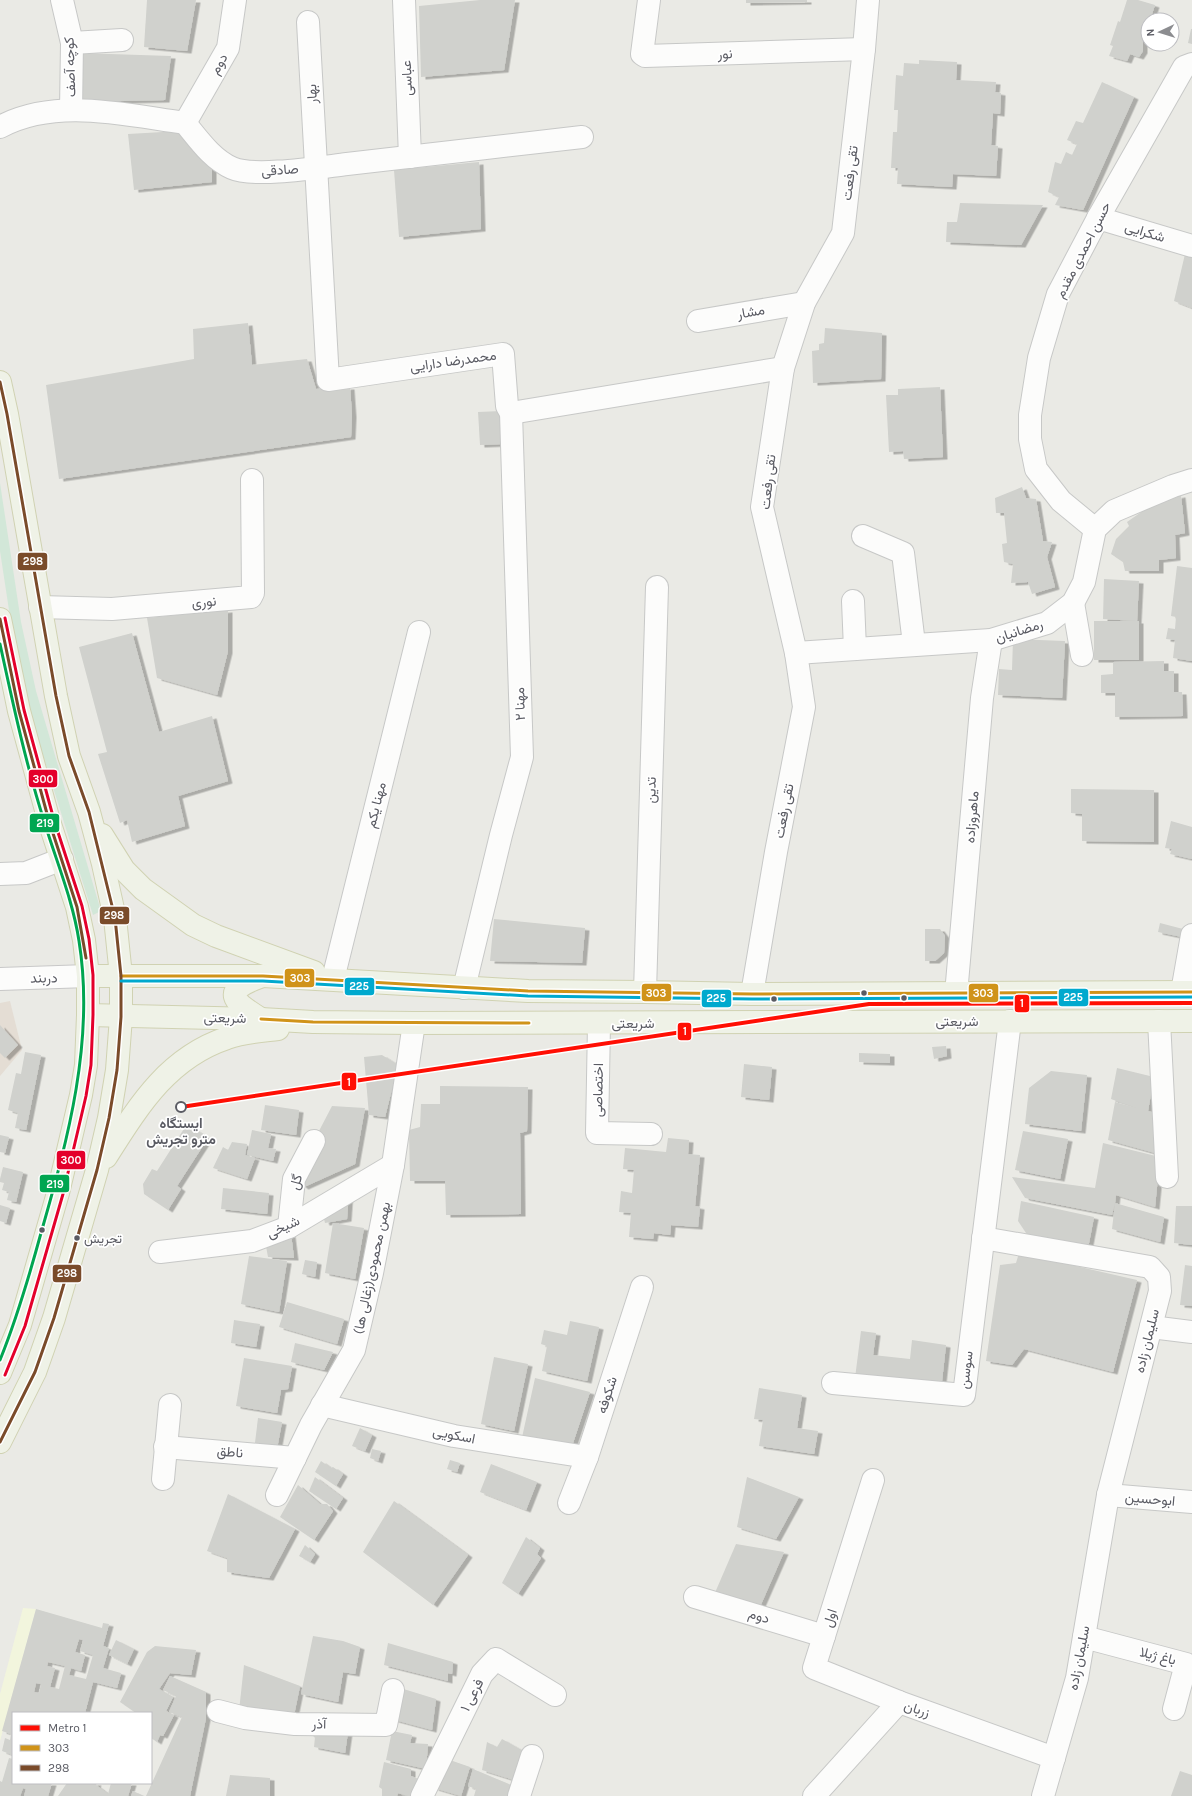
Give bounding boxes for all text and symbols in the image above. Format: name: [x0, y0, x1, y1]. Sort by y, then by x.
north arrow: [1140, 12, 1180, 52]
text: N: [1144, 28, 1157, 37]
street label: کوچه آصف: [60, 36, 81, 97]
street label: نور: [716, 45, 733, 63]
street label: دوم: [206, 50, 232, 77]
street label: عباسی: [398, 60, 416, 96]
street label: بهار: [303, 84, 321, 105]
street label: تقی رفعت: [838, 144, 862, 201]
street label: صادقی: [261, 160, 300, 180]
street label: حسن احمدی مقدم: [1051, 199, 1115, 301]
street label: شکرایی: [1123, 218, 1167, 246]
street label: مشار: [735, 301, 766, 323]
street label: محمدرضا دارایی: [409, 347, 497, 375]
street label: تقی رفعت: [757, 453, 779, 510]
line badge: 298: [17, 552, 48, 571]
text: 298: [23, 555, 43, 568]
street label: نوری: [191, 592, 217, 612]
street label: رمضانیان: [993, 615, 1045, 647]
street label: مهنا ۲: [511, 687, 529, 721]
line badge: 300: [28, 769, 58, 788]
text: 300: [33, 773, 53, 786]
street label: تدین: [642, 776, 660, 804]
street label: مهنا یکم: [362, 780, 390, 830]
street label: تقی رفعت: [770, 782, 798, 840]
street label: ماهروزاده: [961, 790, 983, 844]
line badge: 219: [29, 813, 60, 833]
text: 219: [36, 817, 54, 830]
line badge: 298: [99, 906, 130, 925]
text: 298: [104, 909, 124, 922]
line badge: 303: [284, 968, 315, 988]
street label: دربند: [30, 969, 58, 987]
text: 303: [290, 972, 310, 985]
line badge: 225: [344, 977, 375, 996]
text: 225: [349, 980, 369, 993]
line badge: 303: [641, 983, 672, 1002]
line badge: 303: [968, 983, 999, 1003]
text: 303: [646, 987, 666, 1000]
text: 303: [973, 987, 993, 1000]
unlabelled marker: [859, 988, 869, 998]
line badge: 225: [1058, 988, 1089, 1007]
line badge: 225: [701, 989, 732, 1008]
text: 225: [1063, 991, 1083, 1004]
text: 225: [706, 992, 726, 1005]
unlabelled marker: [899, 993, 909, 1003]
unlabelled marker: [769, 994, 779, 1004]
line badge: 1: [1014, 994, 1030, 1013]
text: 1: [1020, 997, 1024, 1010]
street label: شریعتی: [203, 1009, 247, 1027]
street label: شریعتی: [936, 1013, 978, 1030]
street label: شریعتی: [612, 1015, 654, 1032]
line badge: 1: [677, 1022, 692, 1041]
text: 1: [683, 1025, 687, 1038]
street label: اختصاصی: [589, 1063, 607, 1117]
line badge: 1: [341, 1072, 357, 1091]
text: 1: [347, 1076, 351, 1089]
marker: ایستگاه مترو تجریش: [175, 1101, 187, 1113]
place label: ایستگاه مترو تجریش: [146, 1115, 216, 1148]
line badge: 300: [56, 1150, 86, 1170]
text: 300: [61, 1154, 81, 1167]
street label: گل: [286, 1172, 306, 1192]
line badge: 219: [39, 1174, 70, 1193]
text: 219: [46, 1178, 64, 1191]
street label: بهمن محمودی(زغالی ها): [350, 1200, 394, 1336]
street label: شیخی: [264, 1212, 302, 1242]
unlabelled marker: [37, 1225, 47, 1235]
place label: تجریش: [84, 1231, 122, 1247]
marker: تجریش: [72, 1233, 82, 1243]
line badge: 298: [52, 1264, 82, 1283]
text: 298: [57, 1267, 77, 1280]
street label: سلیمان زاده: [1131, 1307, 1163, 1375]
street label: سوسن: [955, 1350, 977, 1390]
street label: شکوفه: [593, 1374, 621, 1416]
street label: اسکویی: [431, 1423, 477, 1447]
street label: ناطق: [216, 1442, 244, 1462]
street label: ابوحسین: [1124, 1488, 1176, 1510]
street label: دوم: [746, 1605, 772, 1627]
street label: اول: [819, 1607, 842, 1630]
street label: سلیمان زاده: [1064, 1624, 1094, 1692]
street label: باغ ژیلا: [1138, 1643, 1178, 1671]
street label: فرعی ۱: [457, 1676, 487, 1714]
street label: زربان: [902, 1697, 932, 1721]
legend: [12, 1712, 152, 1784]
street label: آذر: [310, 1715, 328, 1733]
text: Metro 1: [48, 1721, 87, 1735]
text: 303: [48, 1741, 69, 1755]
text: 298: [48, 1761, 69, 1775]

